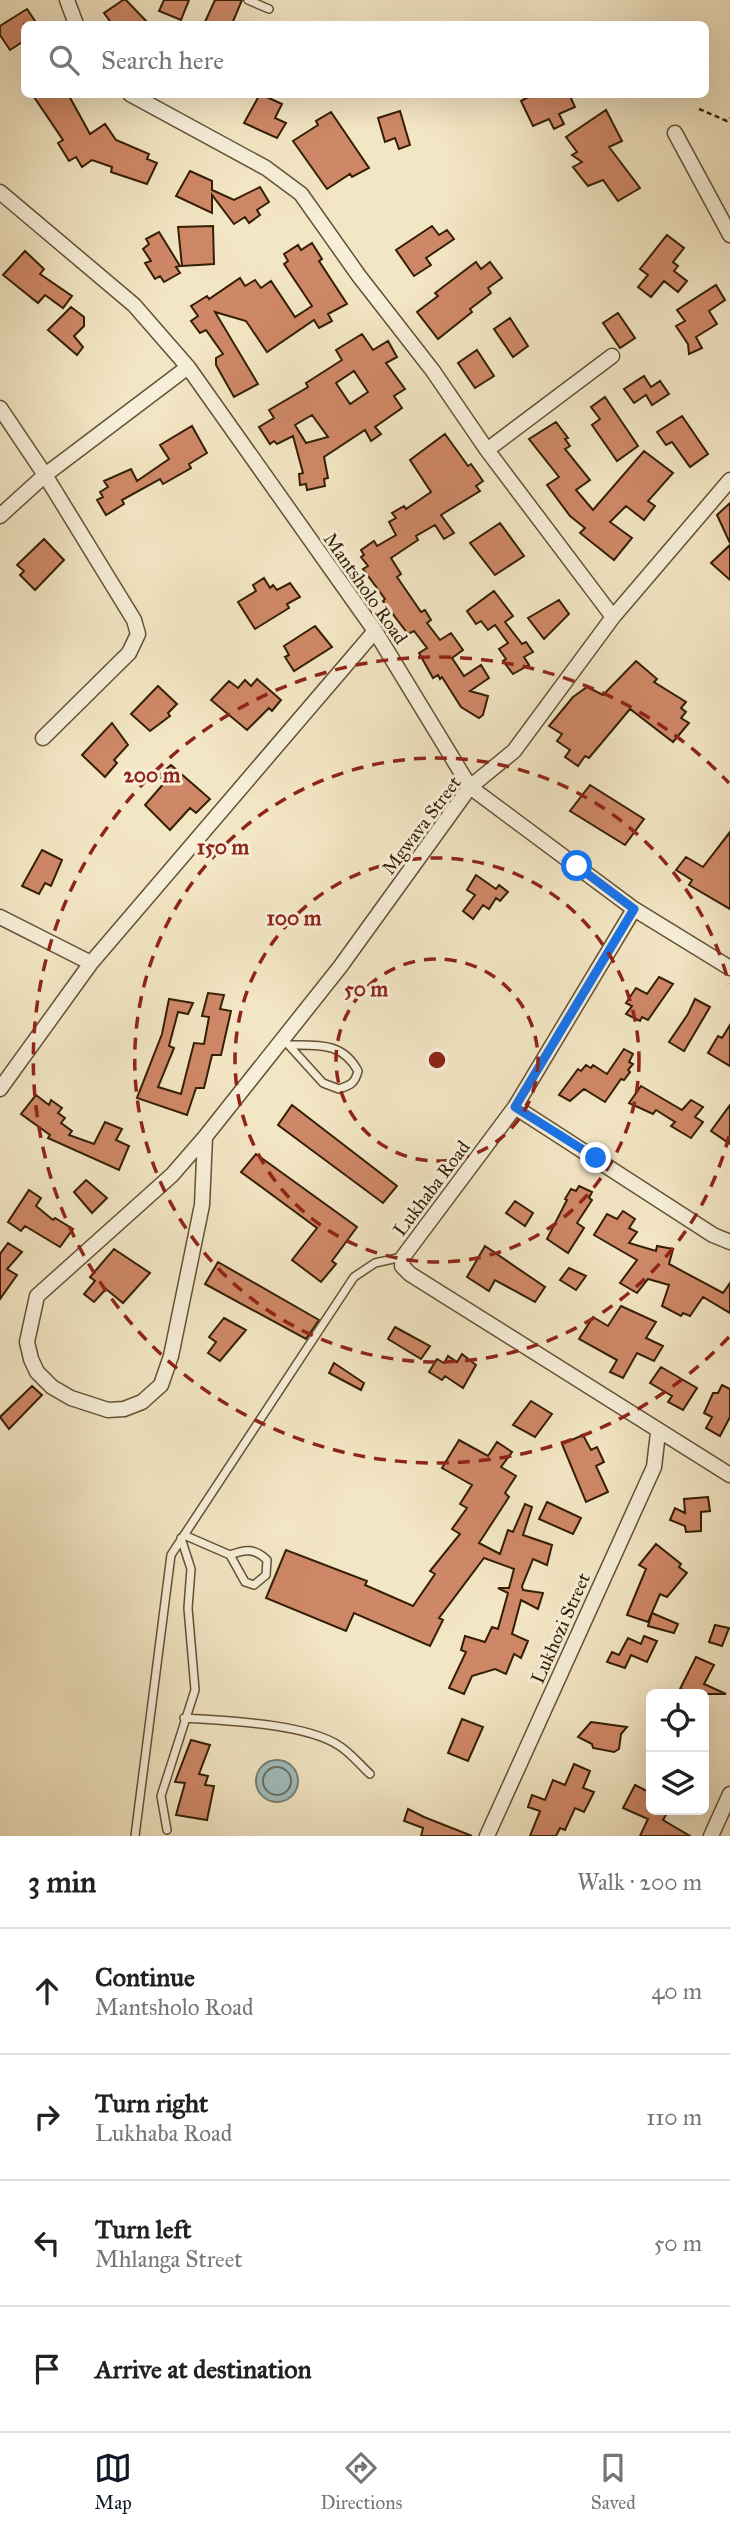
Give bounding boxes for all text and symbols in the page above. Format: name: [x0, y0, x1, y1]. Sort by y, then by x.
search box: [21, 21, 709, 98]
icon: search: [45, 41, 83, 79]
text: Search here: [101, 44, 224, 76]
street label: Mantsholo Road: [319, 528, 413, 649]
text: 200 m: [124, 762, 181, 788]
street label: Mgwava Street: [377, 771, 467, 880]
text: 150 m: [197, 834, 249, 860]
route start: [561, 850, 592, 881]
text: 100 m: [267, 905, 322, 931]
text: 50 m: [344, 976, 388, 1002]
centre of rings: [425, 1048, 449, 1072]
street label: Lukhaba Road: [388, 1136, 475, 1241]
route end: [580, 1142, 611, 1173]
street label: Lukhozi Street: [526, 1569, 595, 1687]
map controls: [646, 1689, 709, 1815]
button: locate: [646, 1689, 709, 1752]
button: layers: [646, 1752, 709, 1815]
text: 3 min: [28, 1864, 96, 1900]
text: Walk · 200 m: [577, 1868, 702, 1896]
text: Continue: [95, 1961, 195, 1993]
icon: ahead: [28, 1972, 66, 2010]
text: 40 m: [652, 1977, 702, 2005]
text: Mantsholo Road: [95, 1993, 254, 2021]
text: Turn right: [95, 2087, 208, 2119]
icon: right: [28, 2098, 66, 2136]
text: 110 m: [646, 2103, 702, 2131]
text: Lukhaba Road: [95, 2119, 232, 2147]
text: Turn left: [95, 2213, 191, 2245]
icon: left: [28, 2224, 66, 2262]
text: 50 m: [654, 2229, 702, 2257]
text: Mhlanga Street: [95, 2245, 242, 2273]
icon: arrive: [28, 2350, 66, 2388]
text: Arrive at destination: [95, 2353, 312, 2385]
tab: Map: [94, 2449, 132, 2514]
tab: Directions: [320, 2449, 402, 2514]
tab: Saved: [591, 2449, 636, 2514]

